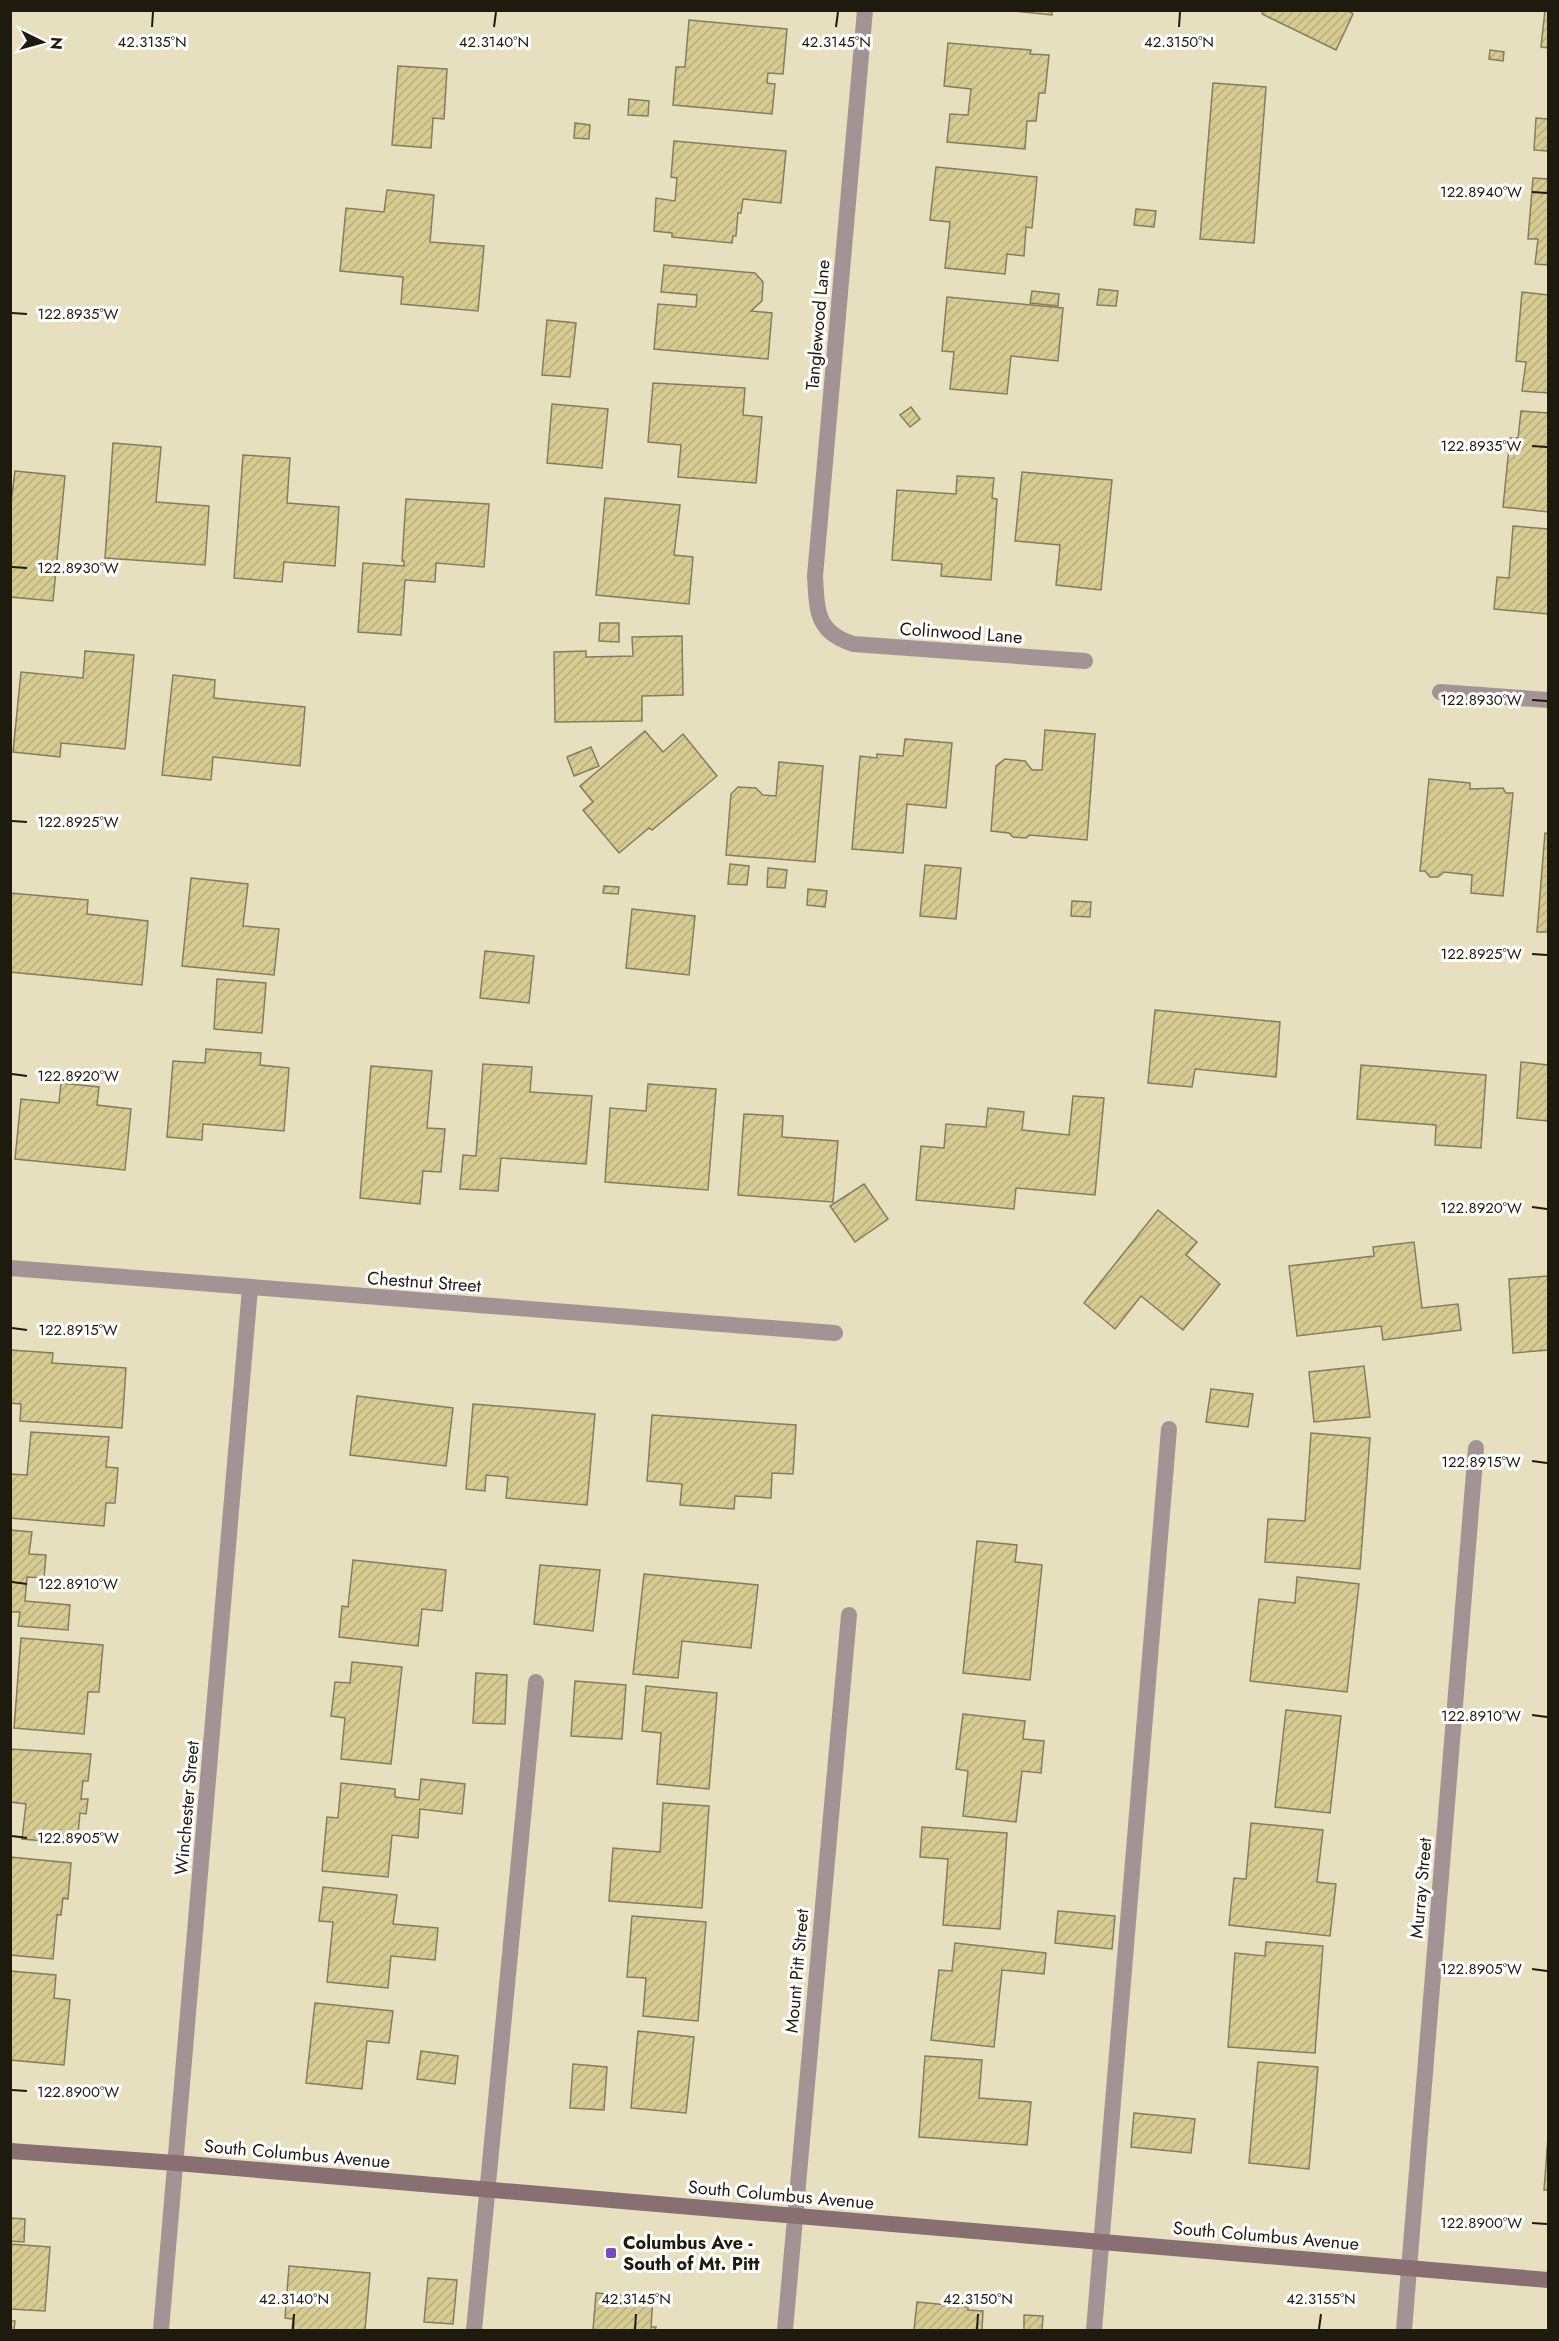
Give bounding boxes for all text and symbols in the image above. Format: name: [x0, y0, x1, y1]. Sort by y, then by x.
north arrow: [12, 12, 72, 72]
text: 42.3135°N: [117, 31, 187, 53]
text: 42.3140°N: [459, 31, 529, 53]
text: 42.3145°N: [801, 31, 871, 53]
text: 42.3150°N: [1144, 31, 1214, 53]
text: N: [44, 36, 68, 51]
text: 122.8940°W: [1440, 181, 1522, 203]
street label: Tanglewood Lane: [799, 259, 837, 391]
text: 122.8935°W: [38, 303, 119, 325]
text: 122.8935°W: [1441, 435, 1522, 457]
text: 122.8930°W: [37, 557, 119, 579]
street label: Colinwood Lane: [899, 616, 1023, 650]
text: 122.8930°W: [1440, 689, 1522, 711]
text: 122.8925°W: [37, 811, 119, 833]
text: 122.8925°W: [1440, 943, 1522, 965]
text: 122.8920°W: [37, 1065, 119, 1087]
text: 122.8920°W: [1440, 1197, 1522, 1219]
street label: Chestnut Street: [366, 1265, 483, 1299]
text: 122.8915°W: [38, 1319, 118, 1341]
text: 122.8915°W: [1441, 1451, 1521, 1473]
text: 122.8910°W: [38, 1573, 118, 1595]
text: 122.8910°W: [1441, 1705, 1521, 1727]
street label: Winchester Street: [168, 1739, 206, 1876]
text: 122.8905°W: [37, 1827, 119, 1849]
street label: Murray Street: [1404, 1836, 1438, 1940]
street label: Mount Pitt Street: [779, 1907, 815, 2034]
text: 122.8905°W: [1440, 1958, 1522, 1980]
text: 122.8900°W: [37, 2081, 119, 2103]
street label: South Columbus Avenue: [203, 2133, 391, 2175]
street label: South Columbus Avenue: [687, 2174, 875, 2216]
text: 122.8900°W: [1440, 2212, 1522, 2234]
street label: South Columbus Avenue: [1172, 2215, 1360, 2257]
place label: Columbus Ave - South of Mt. Pitt: [623, 2230, 760, 2277]
marker: Columbus Ave - South of Mt. Pitt: [604, 2246, 618, 2260]
text: 42.3140°N: [259, 2288, 329, 2310]
text: 42.3145°N: [601, 2288, 671, 2310]
text: 42.3150°N: [943, 2288, 1013, 2310]
text: 42.3155°N: [1286, 2288, 1356, 2310]

